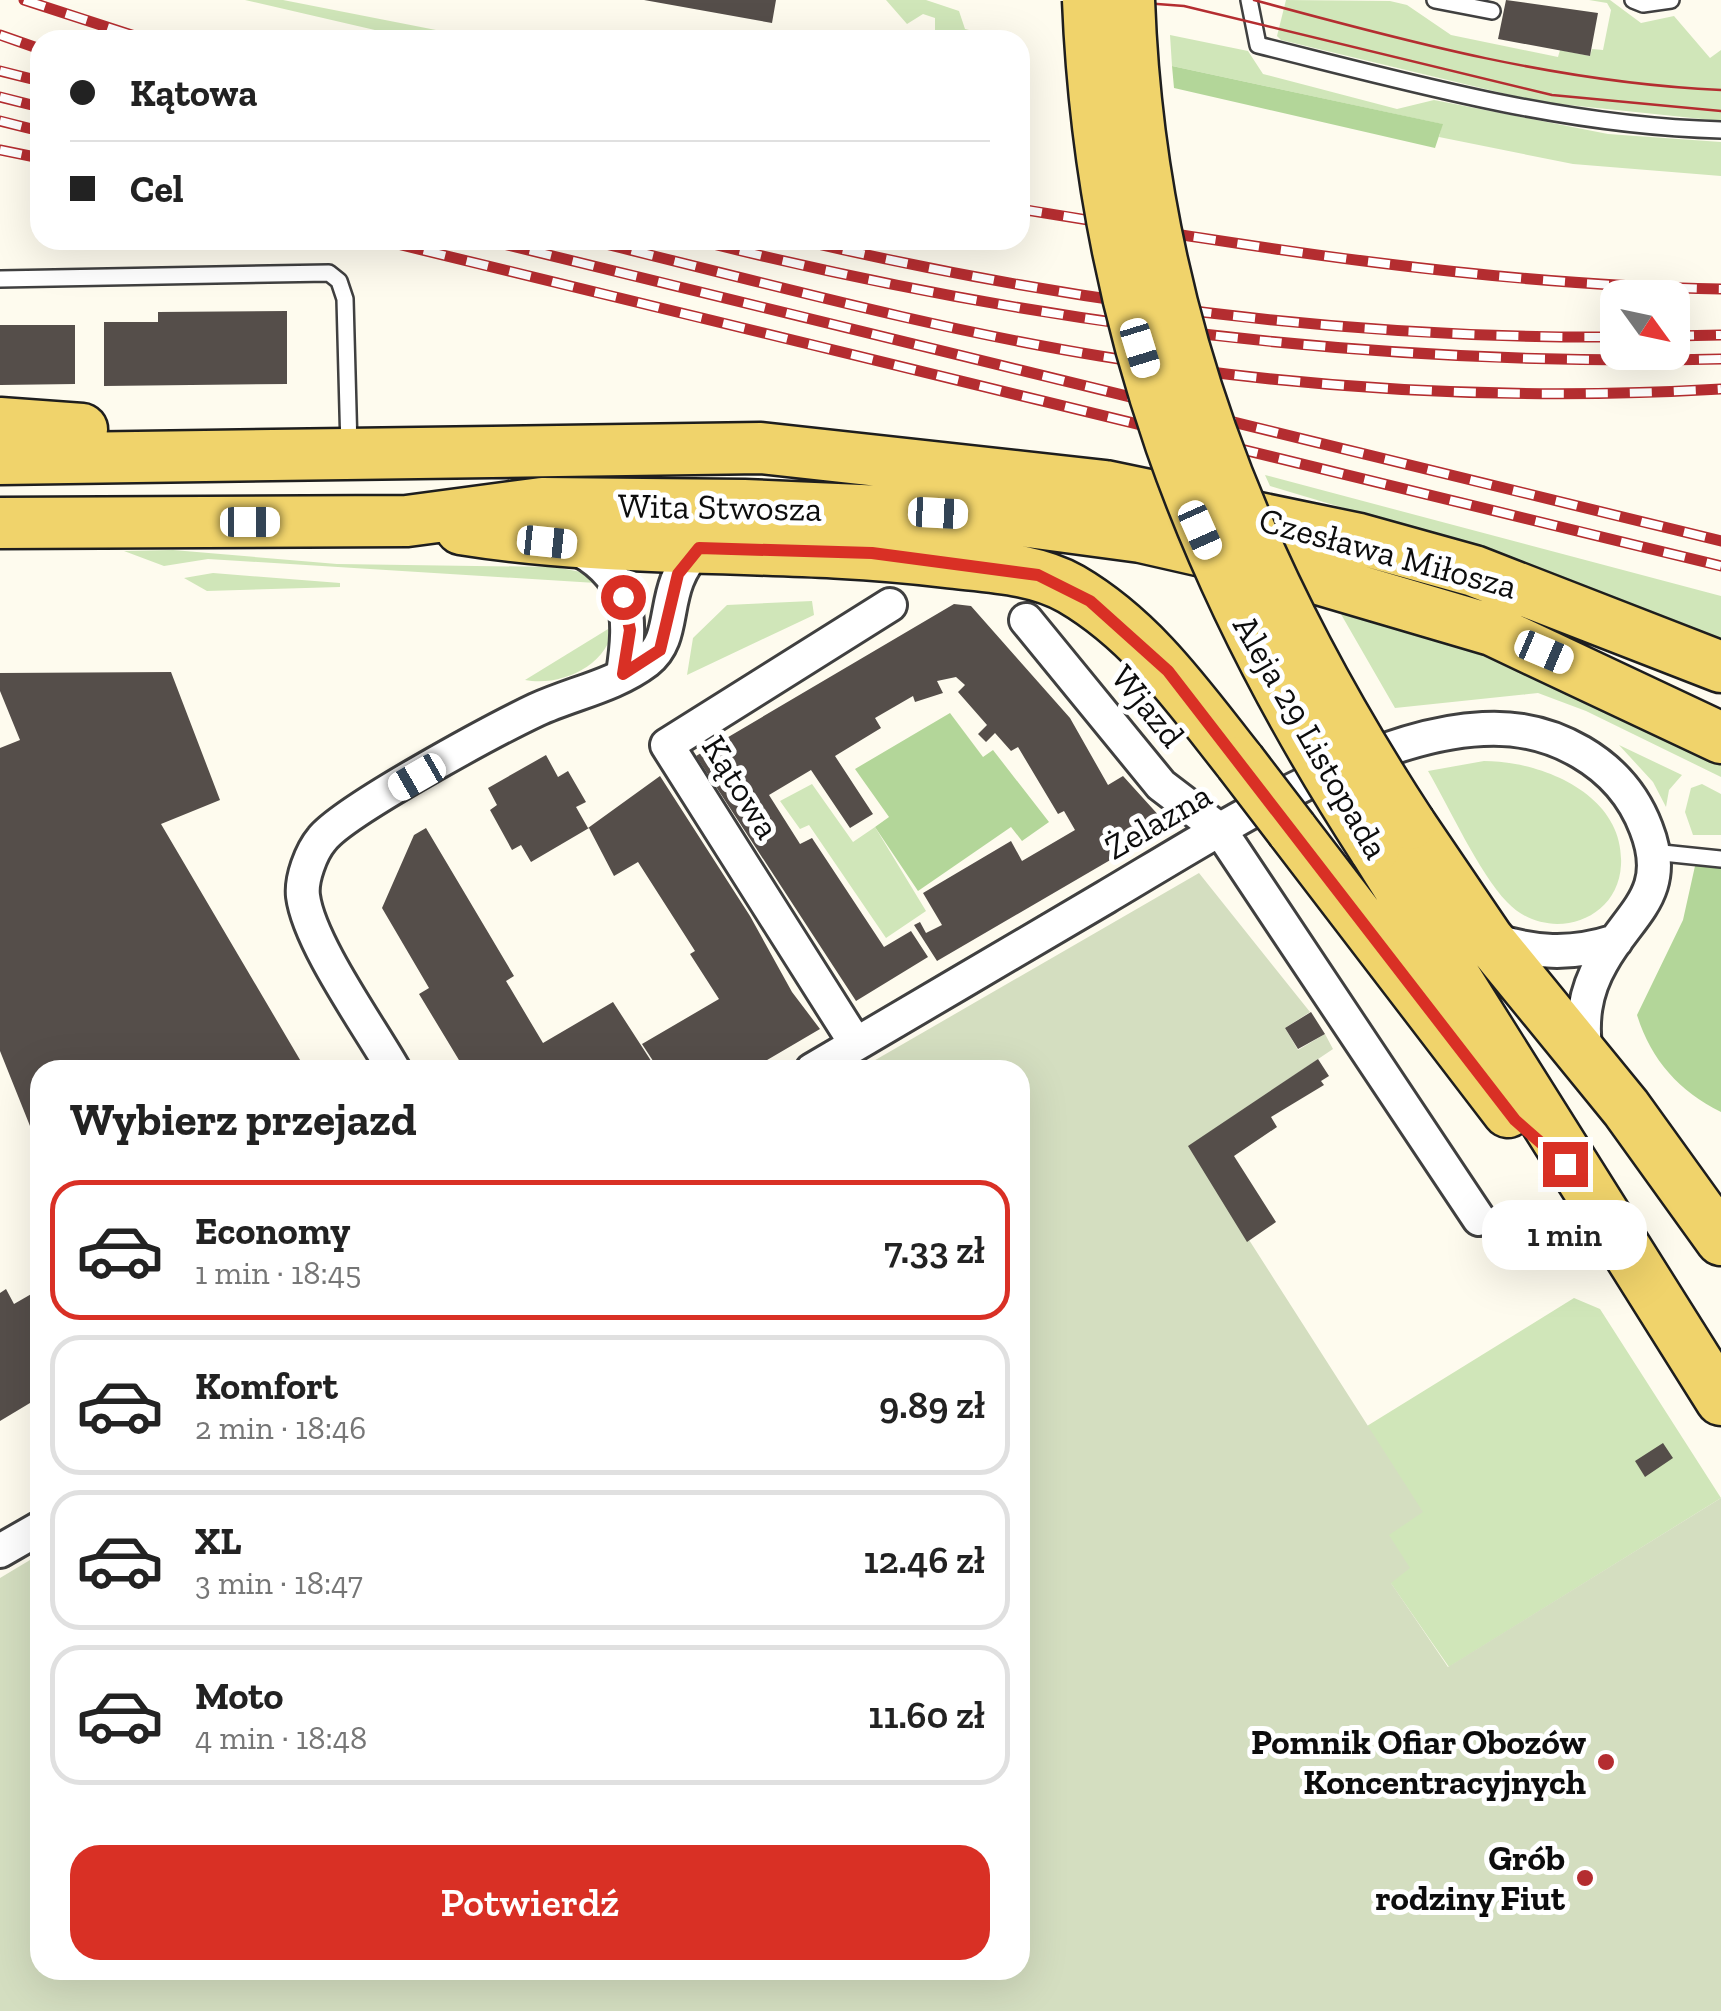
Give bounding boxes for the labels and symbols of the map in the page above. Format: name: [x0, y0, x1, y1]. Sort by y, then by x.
north arrow: [1600, 280, 1690, 370]
car: [1117, 315, 1163, 381]
street label: Wita Stwosza: [618, 484, 823, 530]
car: [907, 496, 969, 530]
car: [1174, 496, 1226, 564]
street label: Czesława Miłosza: [1255, 498, 1521, 608]
car: [220, 507, 280, 537]
car: [516, 524, 578, 560]
route start: [601, 575, 646, 620]
street label: Aleja 29 Listopada: [1224, 608, 1398, 866]
car: [1511, 626, 1577, 678]
street label: Wjazd: [1102, 656, 1194, 756]
street label: Kątowa: [693, 728, 789, 846]
car: [384, 749, 450, 805]
street label: Żelazna: [1097, 774, 1219, 868]
route end: [1543, 1142, 1588, 1187]
callout: 1 min: [1482, 1199, 1648, 1269]
place label: Pomnik Ofiar Obozów Koncentracyjnych: [1251, 1721, 1586, 1803]
marker: Pomnik Ofiar Obozów Koncentracyjnych: [1595, 1751, 1617, 1773]
place label: Grób rodziny Fiut: [1375, 1837, 1566, 1919]
marker: Grób rodziny Fiut: [1574, 1867, 1596, 1889]

